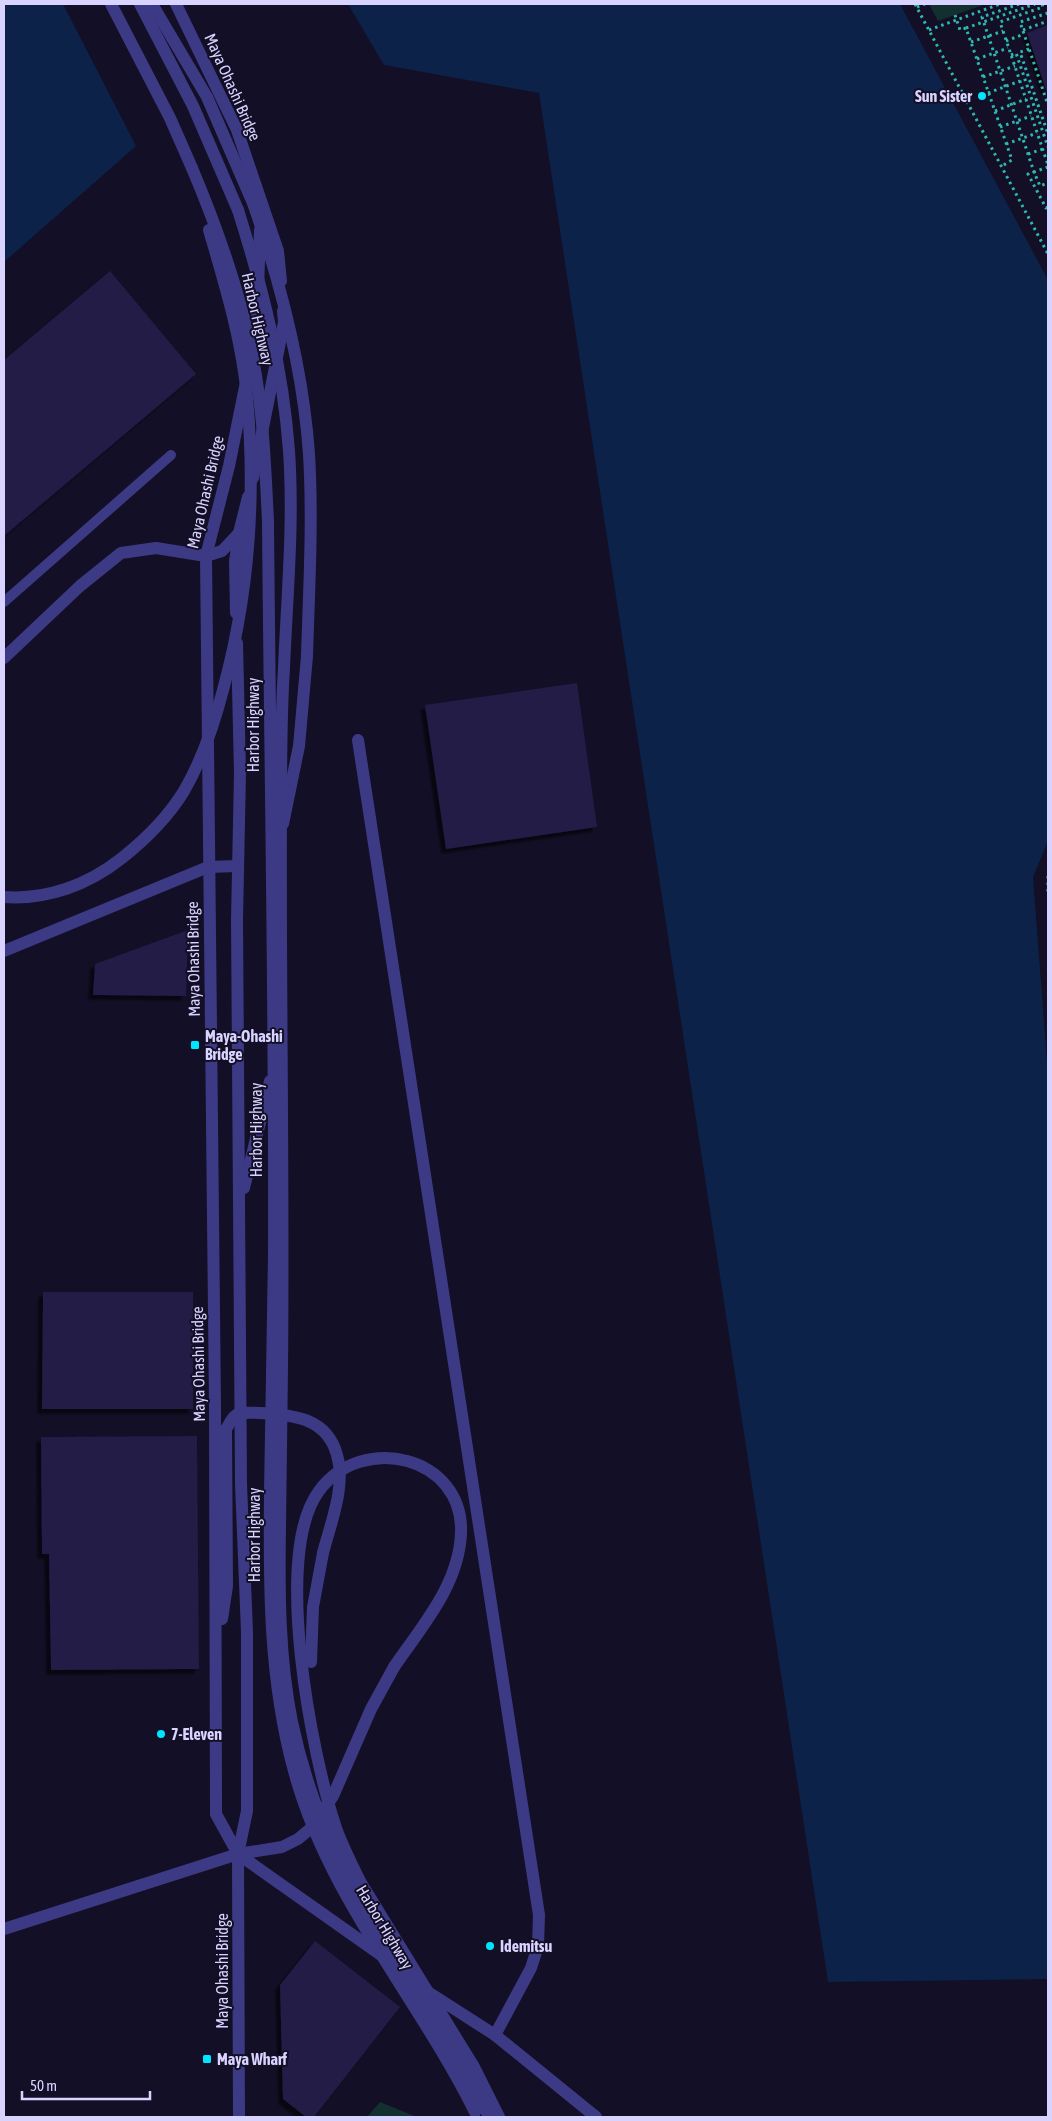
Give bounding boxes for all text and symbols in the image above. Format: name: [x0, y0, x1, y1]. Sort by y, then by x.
street label: Maya Ohashi Bridge: [200, 31, 265, 144]
place label: Sun Sister: [915, 87, 972, 105]
marker: Sun Sister: [976, 90, 988, 102]
street label: Harbor Highway: [238, 271, 277, 368]
street label: Maya Ohashi Bridge: [183, 434, 228, 550]
street label: Harbor Highway: [244, 677, 263, 772]
street label: Maya Ohashi Bridge: [183, 901, 204, 1017]
place label: Maya-Ohashi Bridge: [205, 1027, 283, 1063]
marker: Maya-Ohashi Bridge: [189, 1039, 201, 1051]
street label: Harbor Highway: [247, 1082, 266, 1177]
street label: Maya Ohashi Bridge: [188, 1306, 209, 1422]
street label: Harbor Highway: [245, 1487, 264, 1582]
place label: 7-Eleven: [171, 1725, 222, 1743]
marker: 7-Eleven: [155, 1728, 167, 1740]
street label: Harbor Highway: [352, 1882, 417, 1973]
street label: Maya Ohashi Bridge: [213, 1913, 232, 2029]
place label: Idemitsu: [500, 1937, 552, 1955]
marker: Idemitsu: [484, 1940, 496, 1952]
place label: Maya Wharf: [217, 2050, 288, 2068]
marker: Maya Wharf: [201, 2053, 213, 2065]
scale bar: [22, 2068, 150, 2100]
text: 50 m: [30, 2077, 57, 2094]

